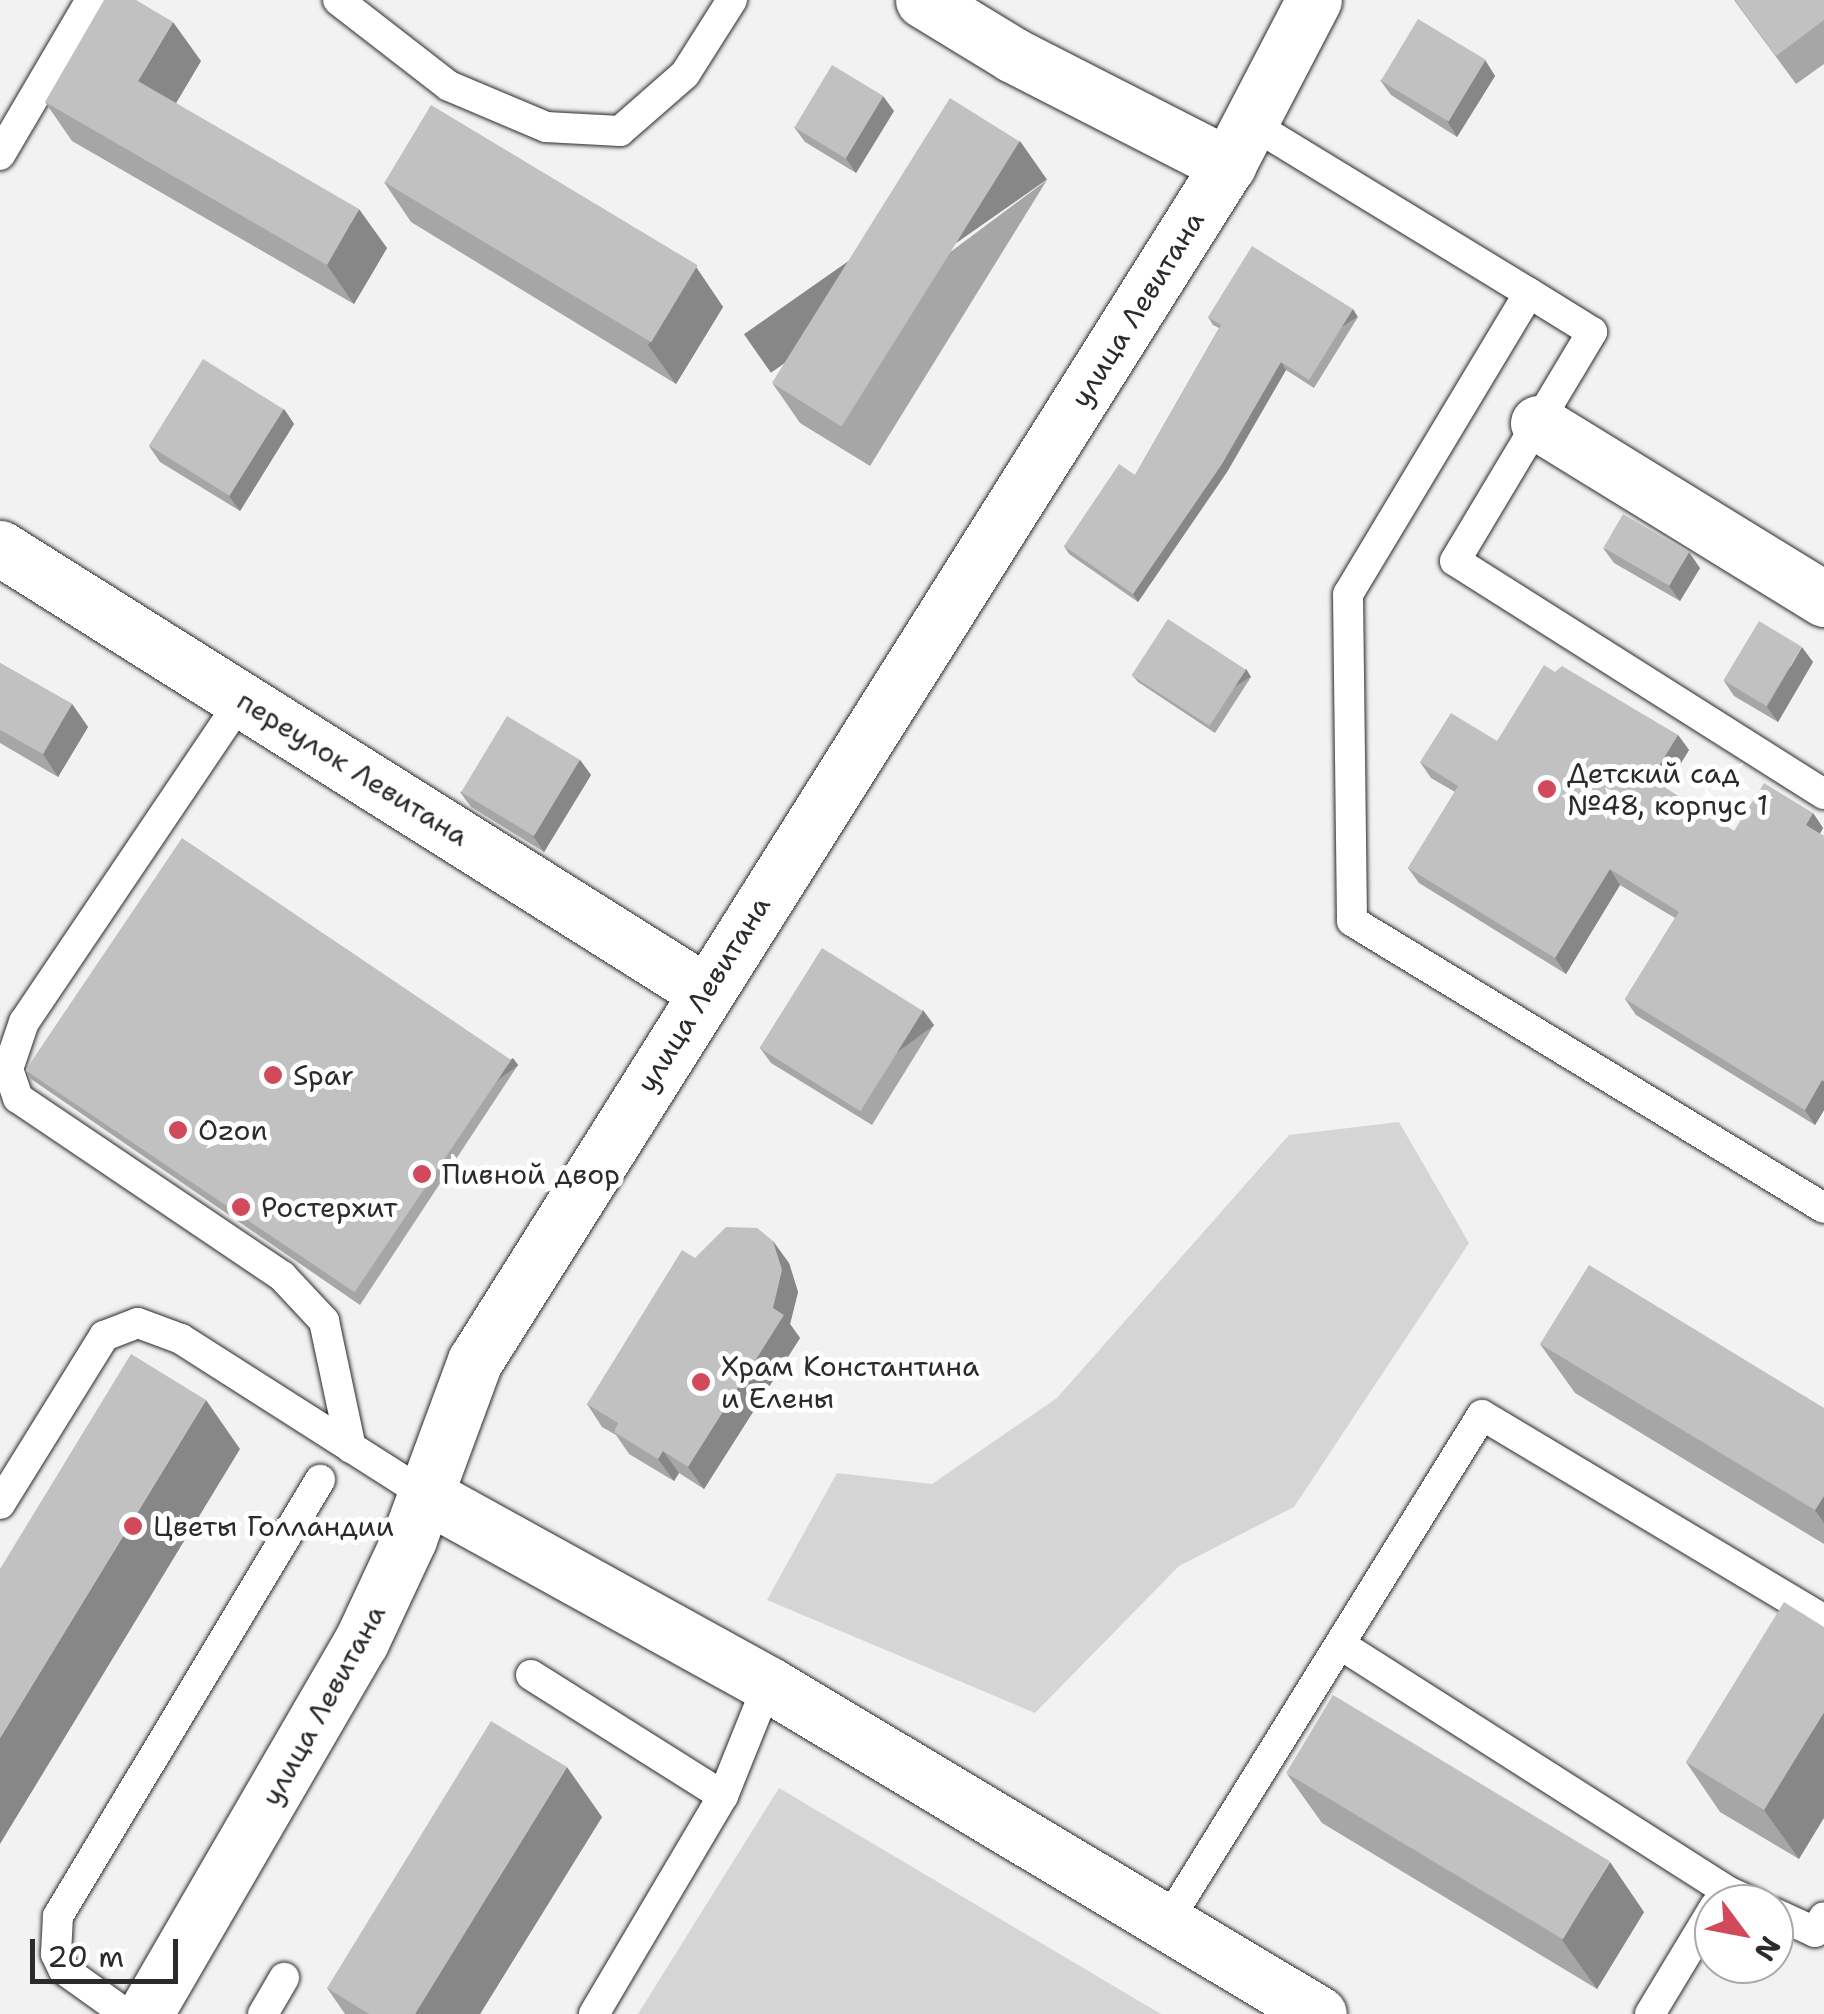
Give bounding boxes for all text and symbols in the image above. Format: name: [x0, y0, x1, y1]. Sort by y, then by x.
street label: улица Левитана: [1063, 205, 1211, 413]
street label: переулок Левитана: [231, 683, 475, 853]
place label: Детский сад №48, корпус 1: [1567, 756, 1770, 822]
marker: Детский сад №48, корпус 1: [1536, 778, 1558, 800]
street label: улица Левитана: [629, 890, 777, 1098]
place label: Spar: [293, 1058, 354, 1092]
marker: Spar: [262, 1064, 284, 1086]
place label: Ozon: [198, 1113, 268, 1147]
marker: Ozon: [167, 1119, 189, 1141]
place label: Пивной двор: [442, 1157, 620, 1191]
marker: Пивной двор: [411, 1163, 433, 1185]
place label: Ростерхит: [261, 1190, 397, 1224]
marker: Ростерхит: [230, 1196, 252, 1218]
place label: Храм Константина и Елены: [721, 1349, 979, 1415]
marker: Храм Константина и Елены: [690, 1371, 712, 1393]
place label: Цветы Голландии: [153, 1509, 394, 1543]
marker: Цветы Голландии: [122, 1515, 144, 1537]
street label: улица Левитана: [254, 1599, 392, 1811]
north arrow: [1694, 1884, 1794, 1984]
scale bar: [35, 1919, 182, 1981]
text: N: [1746, 1929, 1790, 1968]
text: 20 m: [47, 1936, 124, 1977]

